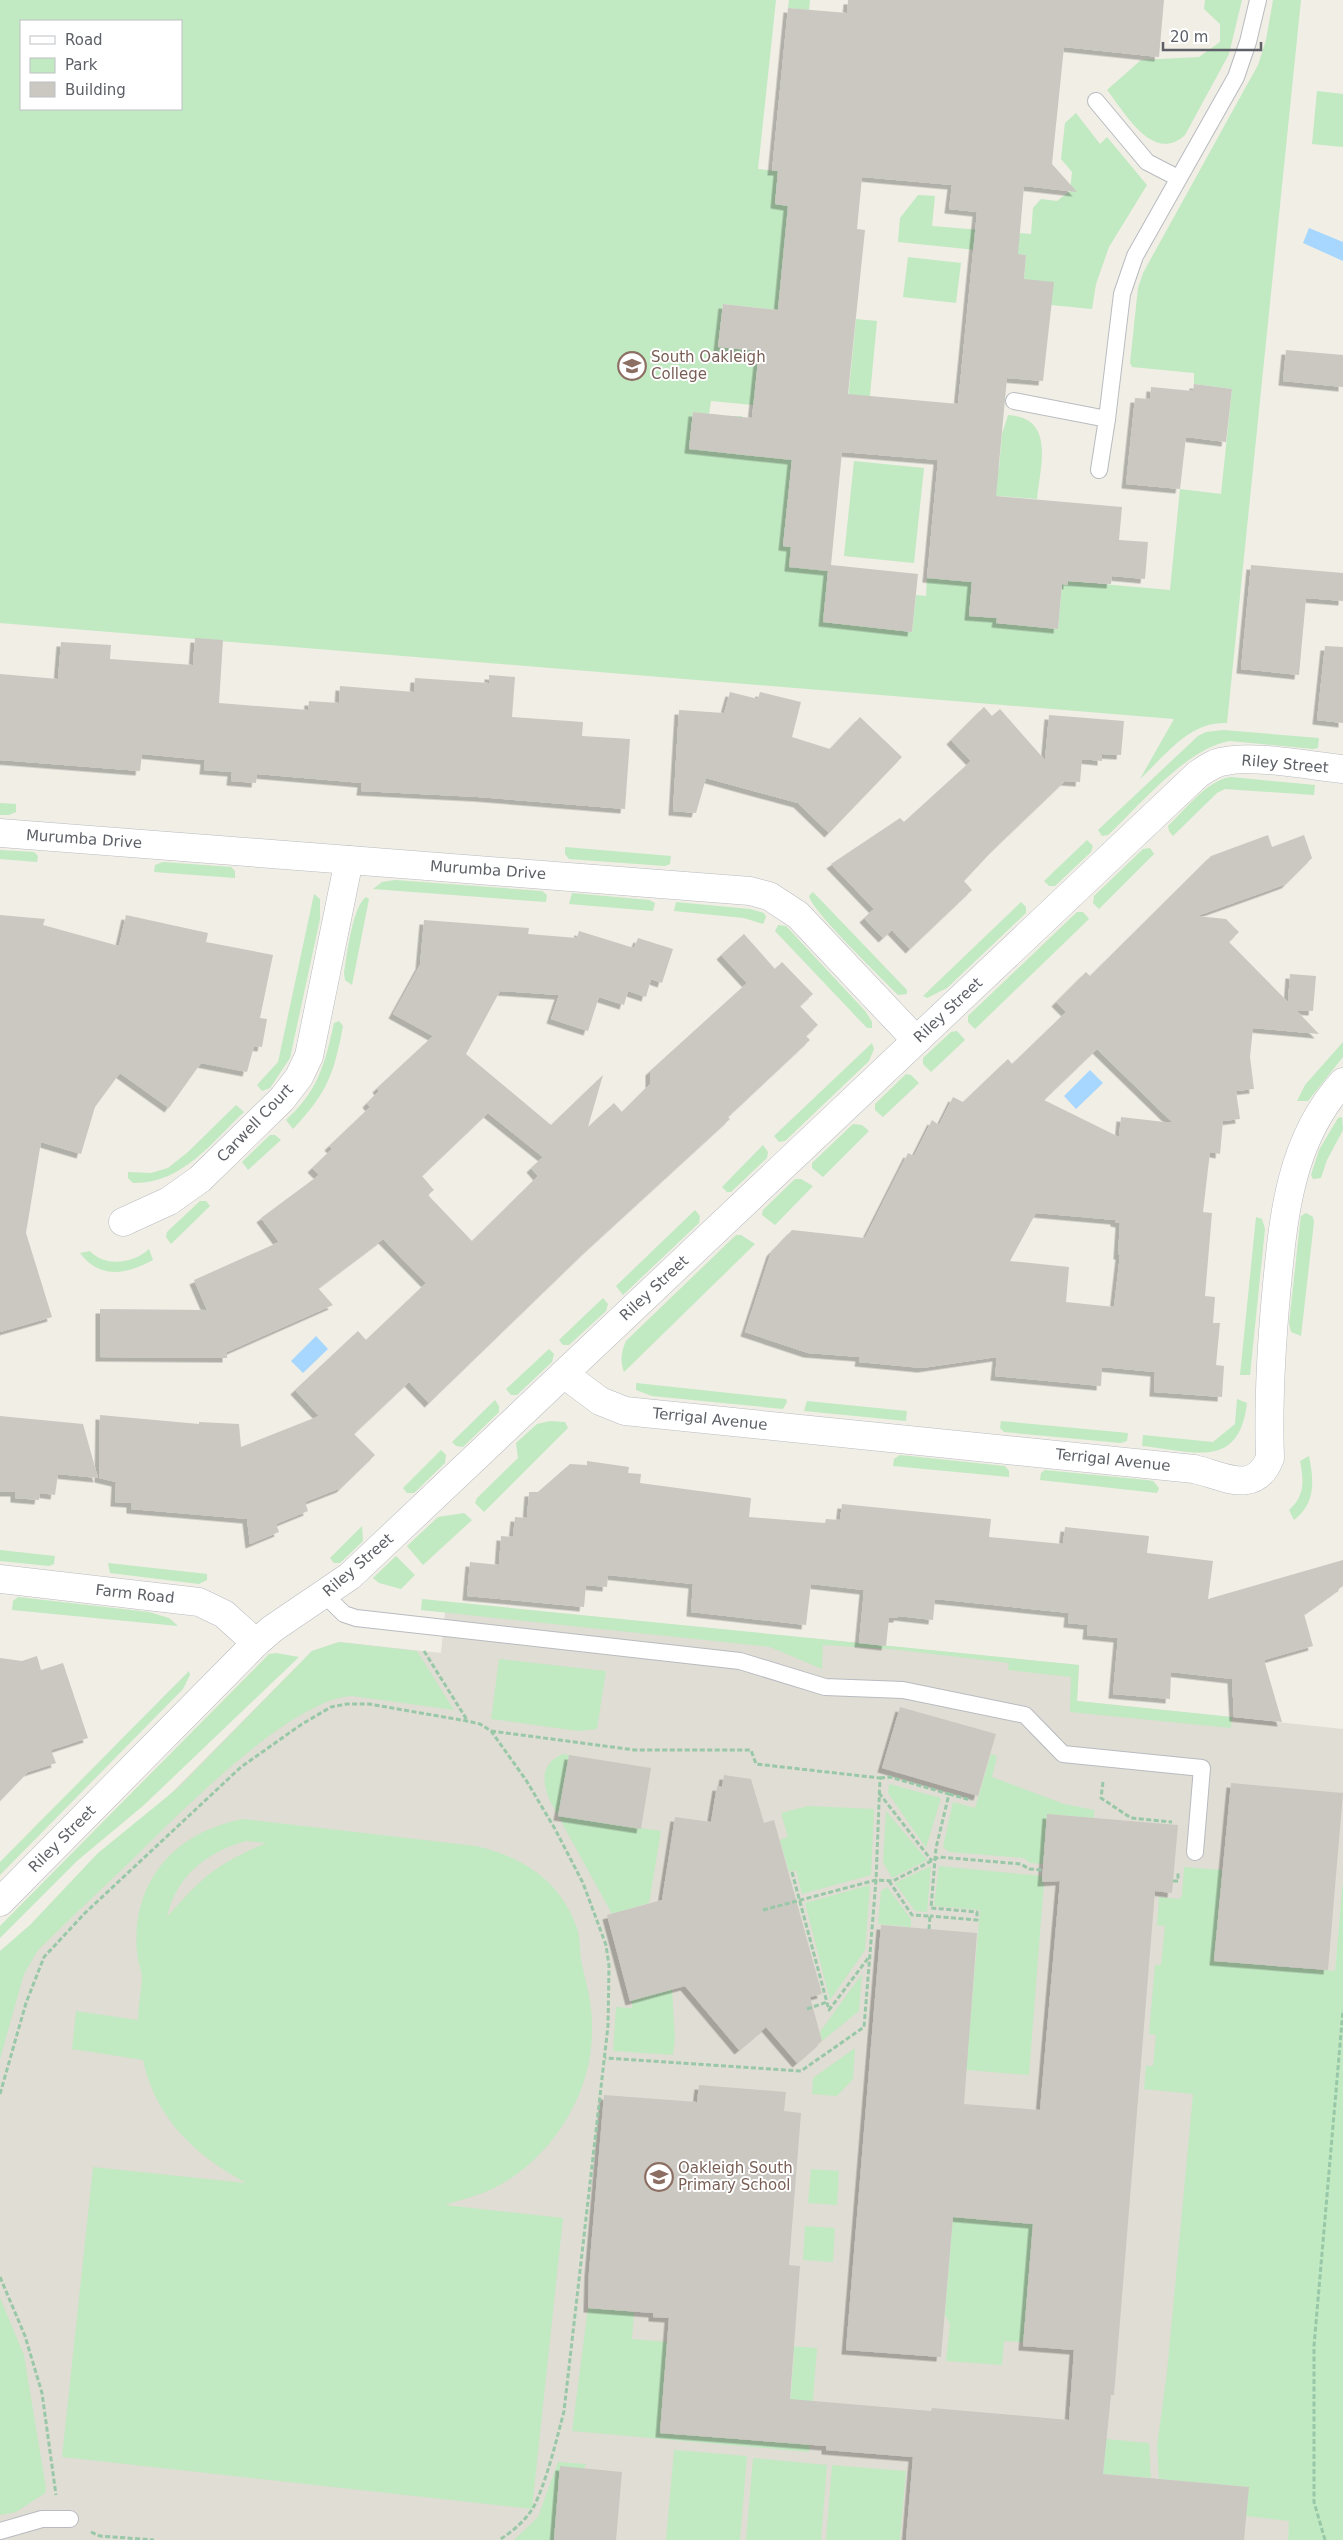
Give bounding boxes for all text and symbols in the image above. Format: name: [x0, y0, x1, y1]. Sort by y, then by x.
legend: [20, 20, 182, 110]
scale bar: [1163, 20, 1260, 52]
text: 20 m: [1170, 28, 1208, 46]
text: Road: [65, 31, 103, 49]
text: Park: [65, 56, 98, 74]
text: Building: [65, 81, 126, 99]
place label: South Oakleigh College: [651, 348, 766, 383]
school or university icon: South Oakleigh College: [617, 351, 647, 381]
street label: Riley Street: [1241, 751, 1329, 777]
street label: Murumba Drive: [25, 826, 143, 852]
street label: Murumba Drive: [429, 857, 547, 883]
street label: Riley Street: [910, 974, 986, 1046]
street label: Carwell Court: [213, 1080, 297, 1166]
street label: Riley Street: [616, 1252, 692, 1324]
street label: Terrigal Avenue: [651, 1404, 768, 1434]
street label: Terrigal Avenue: [1054, 1445, 1171, 1475]
street label: Riley Street: [319, 1530, 397, 1600]
street label: Farm Road: [95, 1581, 175, 1607]
street label: Riley Street: [25, 1802, 99, 1876]
place label: Oakleigh South Primary School: [678, 2159, 793, 2194]
school or university icon: Oakleigh South Primary School: [644, 2162, 674, 2192]

